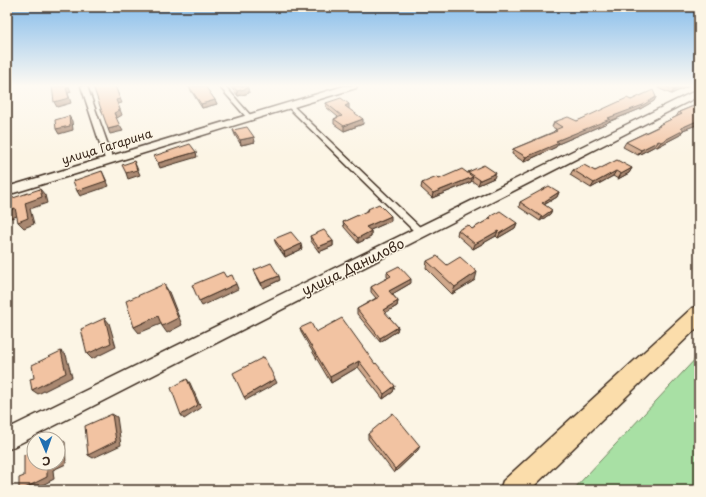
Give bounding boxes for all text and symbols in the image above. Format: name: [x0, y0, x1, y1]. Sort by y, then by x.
street label: улица Гагарина: [59, 124, 155, 168]
street label: улица Данилово: [298, 232, 408, 301]
north arrow: [26, 431, 66, 471]
text: С: [42, 453, 51, 470]

